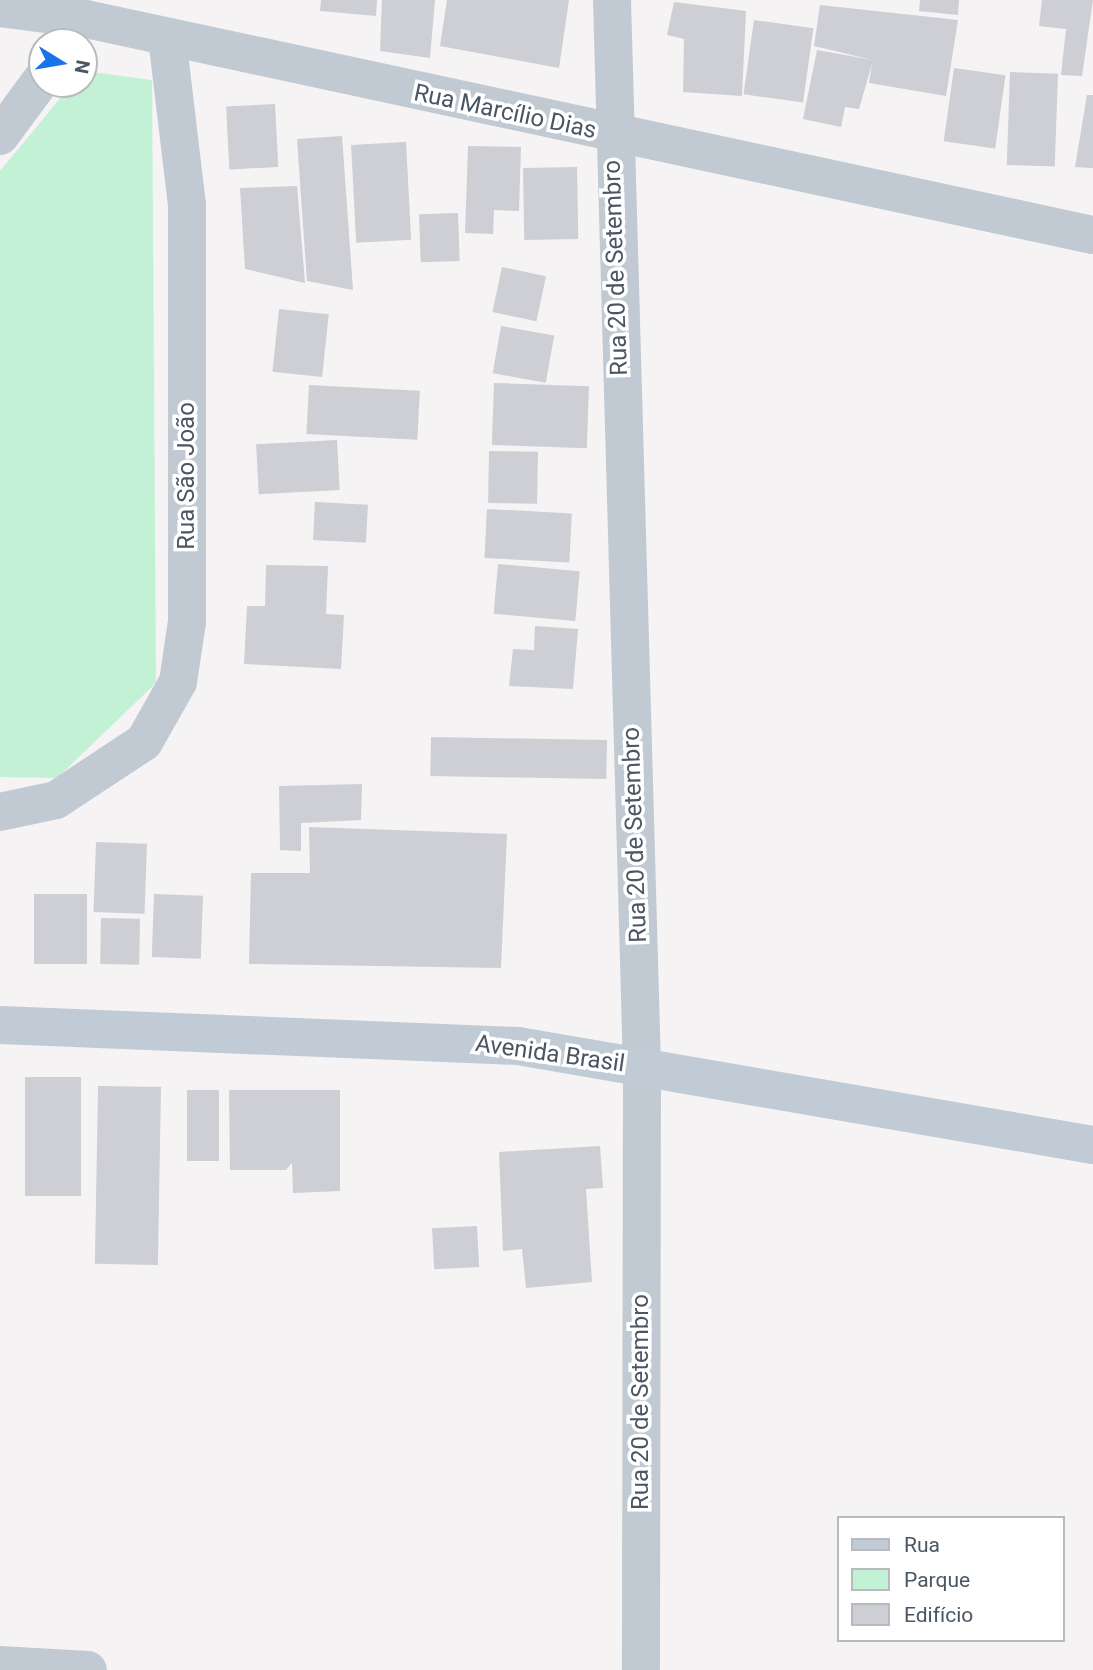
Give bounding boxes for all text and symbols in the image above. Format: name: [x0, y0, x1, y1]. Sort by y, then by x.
north arrow: [28, 28, 98, 98]
text: N: [70, 58, 95, 75]
street label: Rua Marcílio Dias: [411, 79, 599, 145]
street label: Rua 20 de Setembro: [598, 160, 634, 376]
street label: Rua São João: [173, 402, 201, 550]
street label: Rua 20 de Setembro: [617, 727, 653, 943]
street label: Avenida Brasil: [473, 1029, 627, 1079]
street label: Rua 20 de Setembro: [627, 1294, 655, 1510]
legend: [838, 1516, 1065, 1642]
text: Rua: [904, 1533, 940, 1557]
text: Parque: [904, 1568, 970, 1592]
text: Edifício: [904, 1603, 973, 1627]

